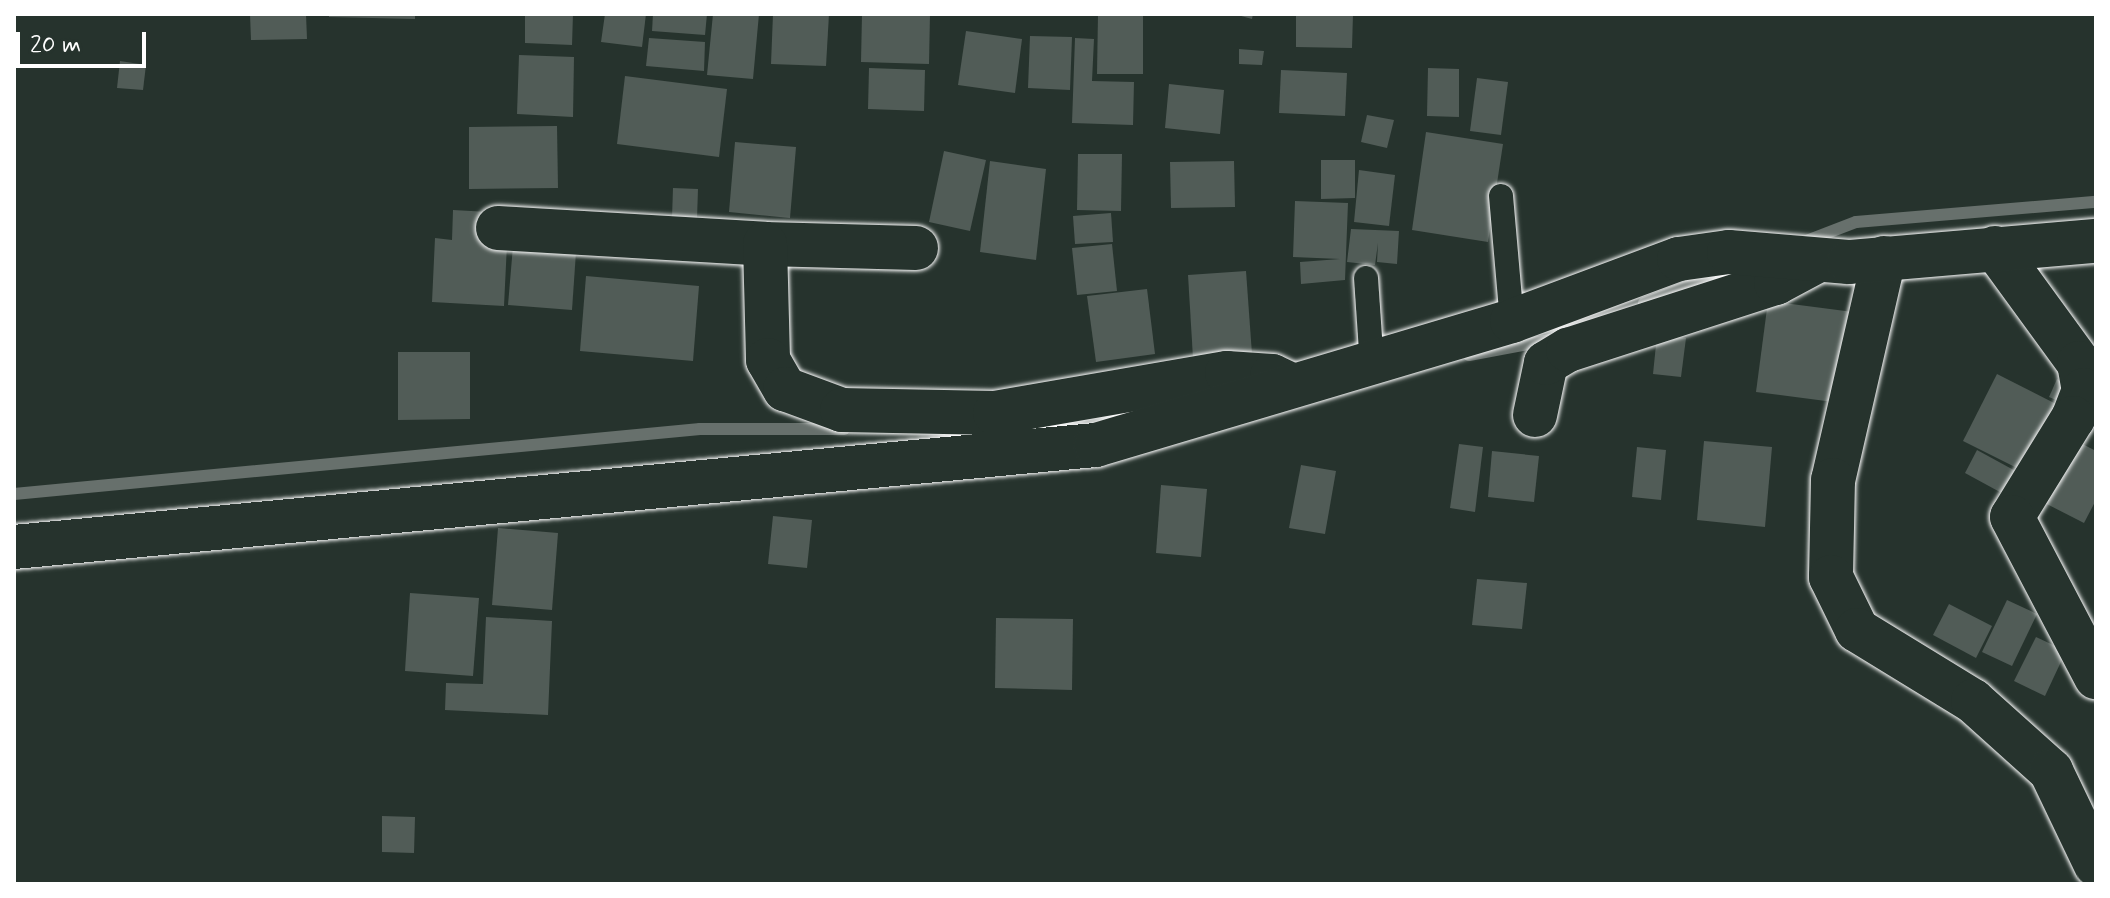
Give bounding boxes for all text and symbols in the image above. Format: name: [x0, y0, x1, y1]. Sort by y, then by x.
scale bar: [20, 16, 150, 66]
text: 20 m: [30, 30, 81, 61]

